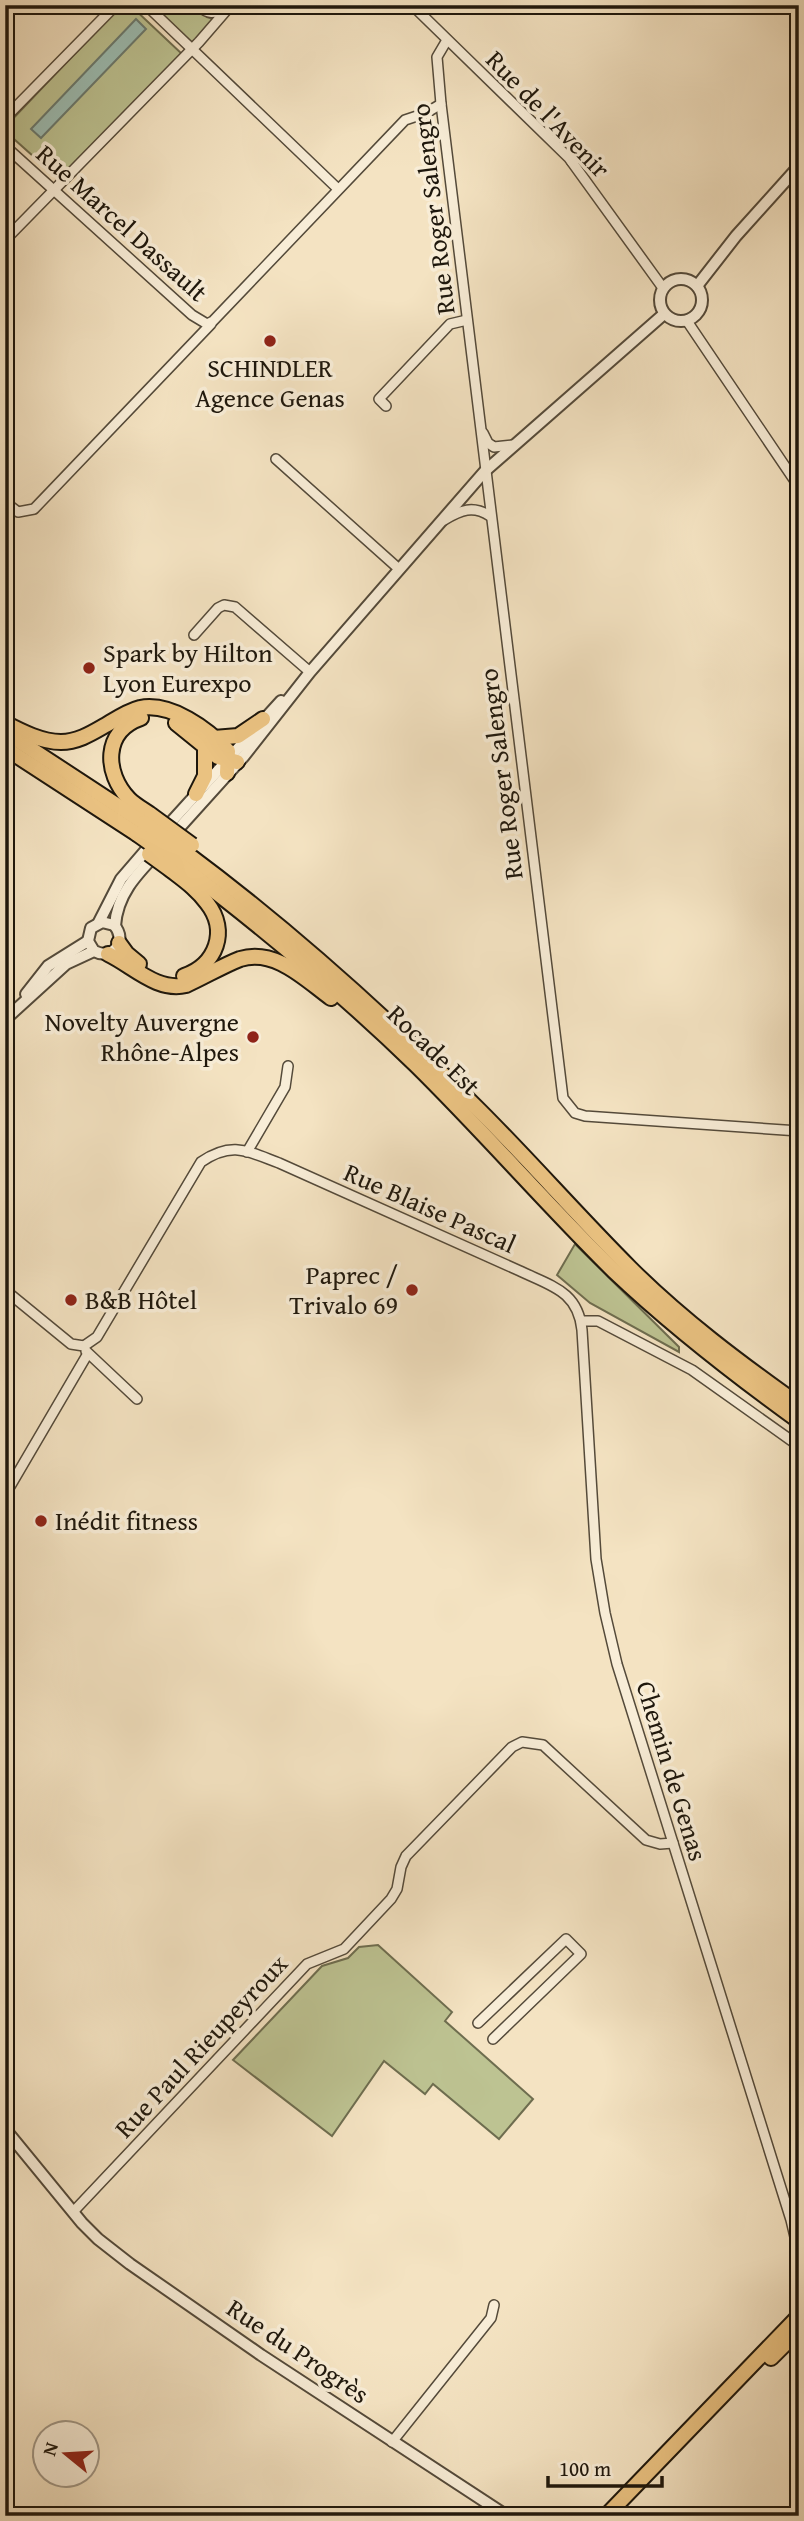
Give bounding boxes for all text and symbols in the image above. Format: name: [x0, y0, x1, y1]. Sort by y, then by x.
street label: Rue de l'Avenir: [477, 41, 620, 187]
street label: Rue Roger Salengro: [400, 101, 465, 317]
street label: Rue Marcel Dassault: [28, 135, 217, 310]
marker: SCHINDLER Agence Genas: [262, 333, 278, 349]
place label: SCHINDLER Agence Genas: [195, 348, 345, 417]
place label: Spark by Hilton Lyon Eurexpo: [103, 633, 273, 702]
marker: Spark by Hilton Lyon Eurexpo: [81, 660, 97, 676]
street label: Rue Roger Salengro: [468, 666, 533, 882]
street label: Rocade Est: [379, 995, 490, 1104]
place label: Novelty Auvergne Rhône-Alpes: [45, 1002, 239, 1071]
marker: Novelty Auvergne Rhône-Alpes: [245, 1029, 261, 1045]
street label: Rue Blaise Pascal: [338, 1152, 522, 1263]
place label: Paprec / Trivalo 69: [289, 1255, 398, 1324]
place label: B&B Hôtel: [85, 1280, 197, 1319]
marker: Paprec / Trivalo 69: [404, 1282, 420, 1298]
marker: B&B Hôtel: [63, 1292, 79, 1308]
place label: Inédit fitness: [55, 1501, 198, 1540]
marker: Inédit fitness: [33, 1513, 49, 1529]
street label: Chemin de Genas: [627, 1676, 718, 1866]
street label: Rue Paul Rieupeyroux: [105, 1944, 297, 2146]
street label: Rue du Progrès: [219, 2288, 377, 2413]
north arrow: [32, 2420, 102, 2490]
text: N: [35, 2438, 65, 2459]
scale bar: [548, 2444, 662, 2488]
text: 100 m: [559, 2453, 611, 2484]

